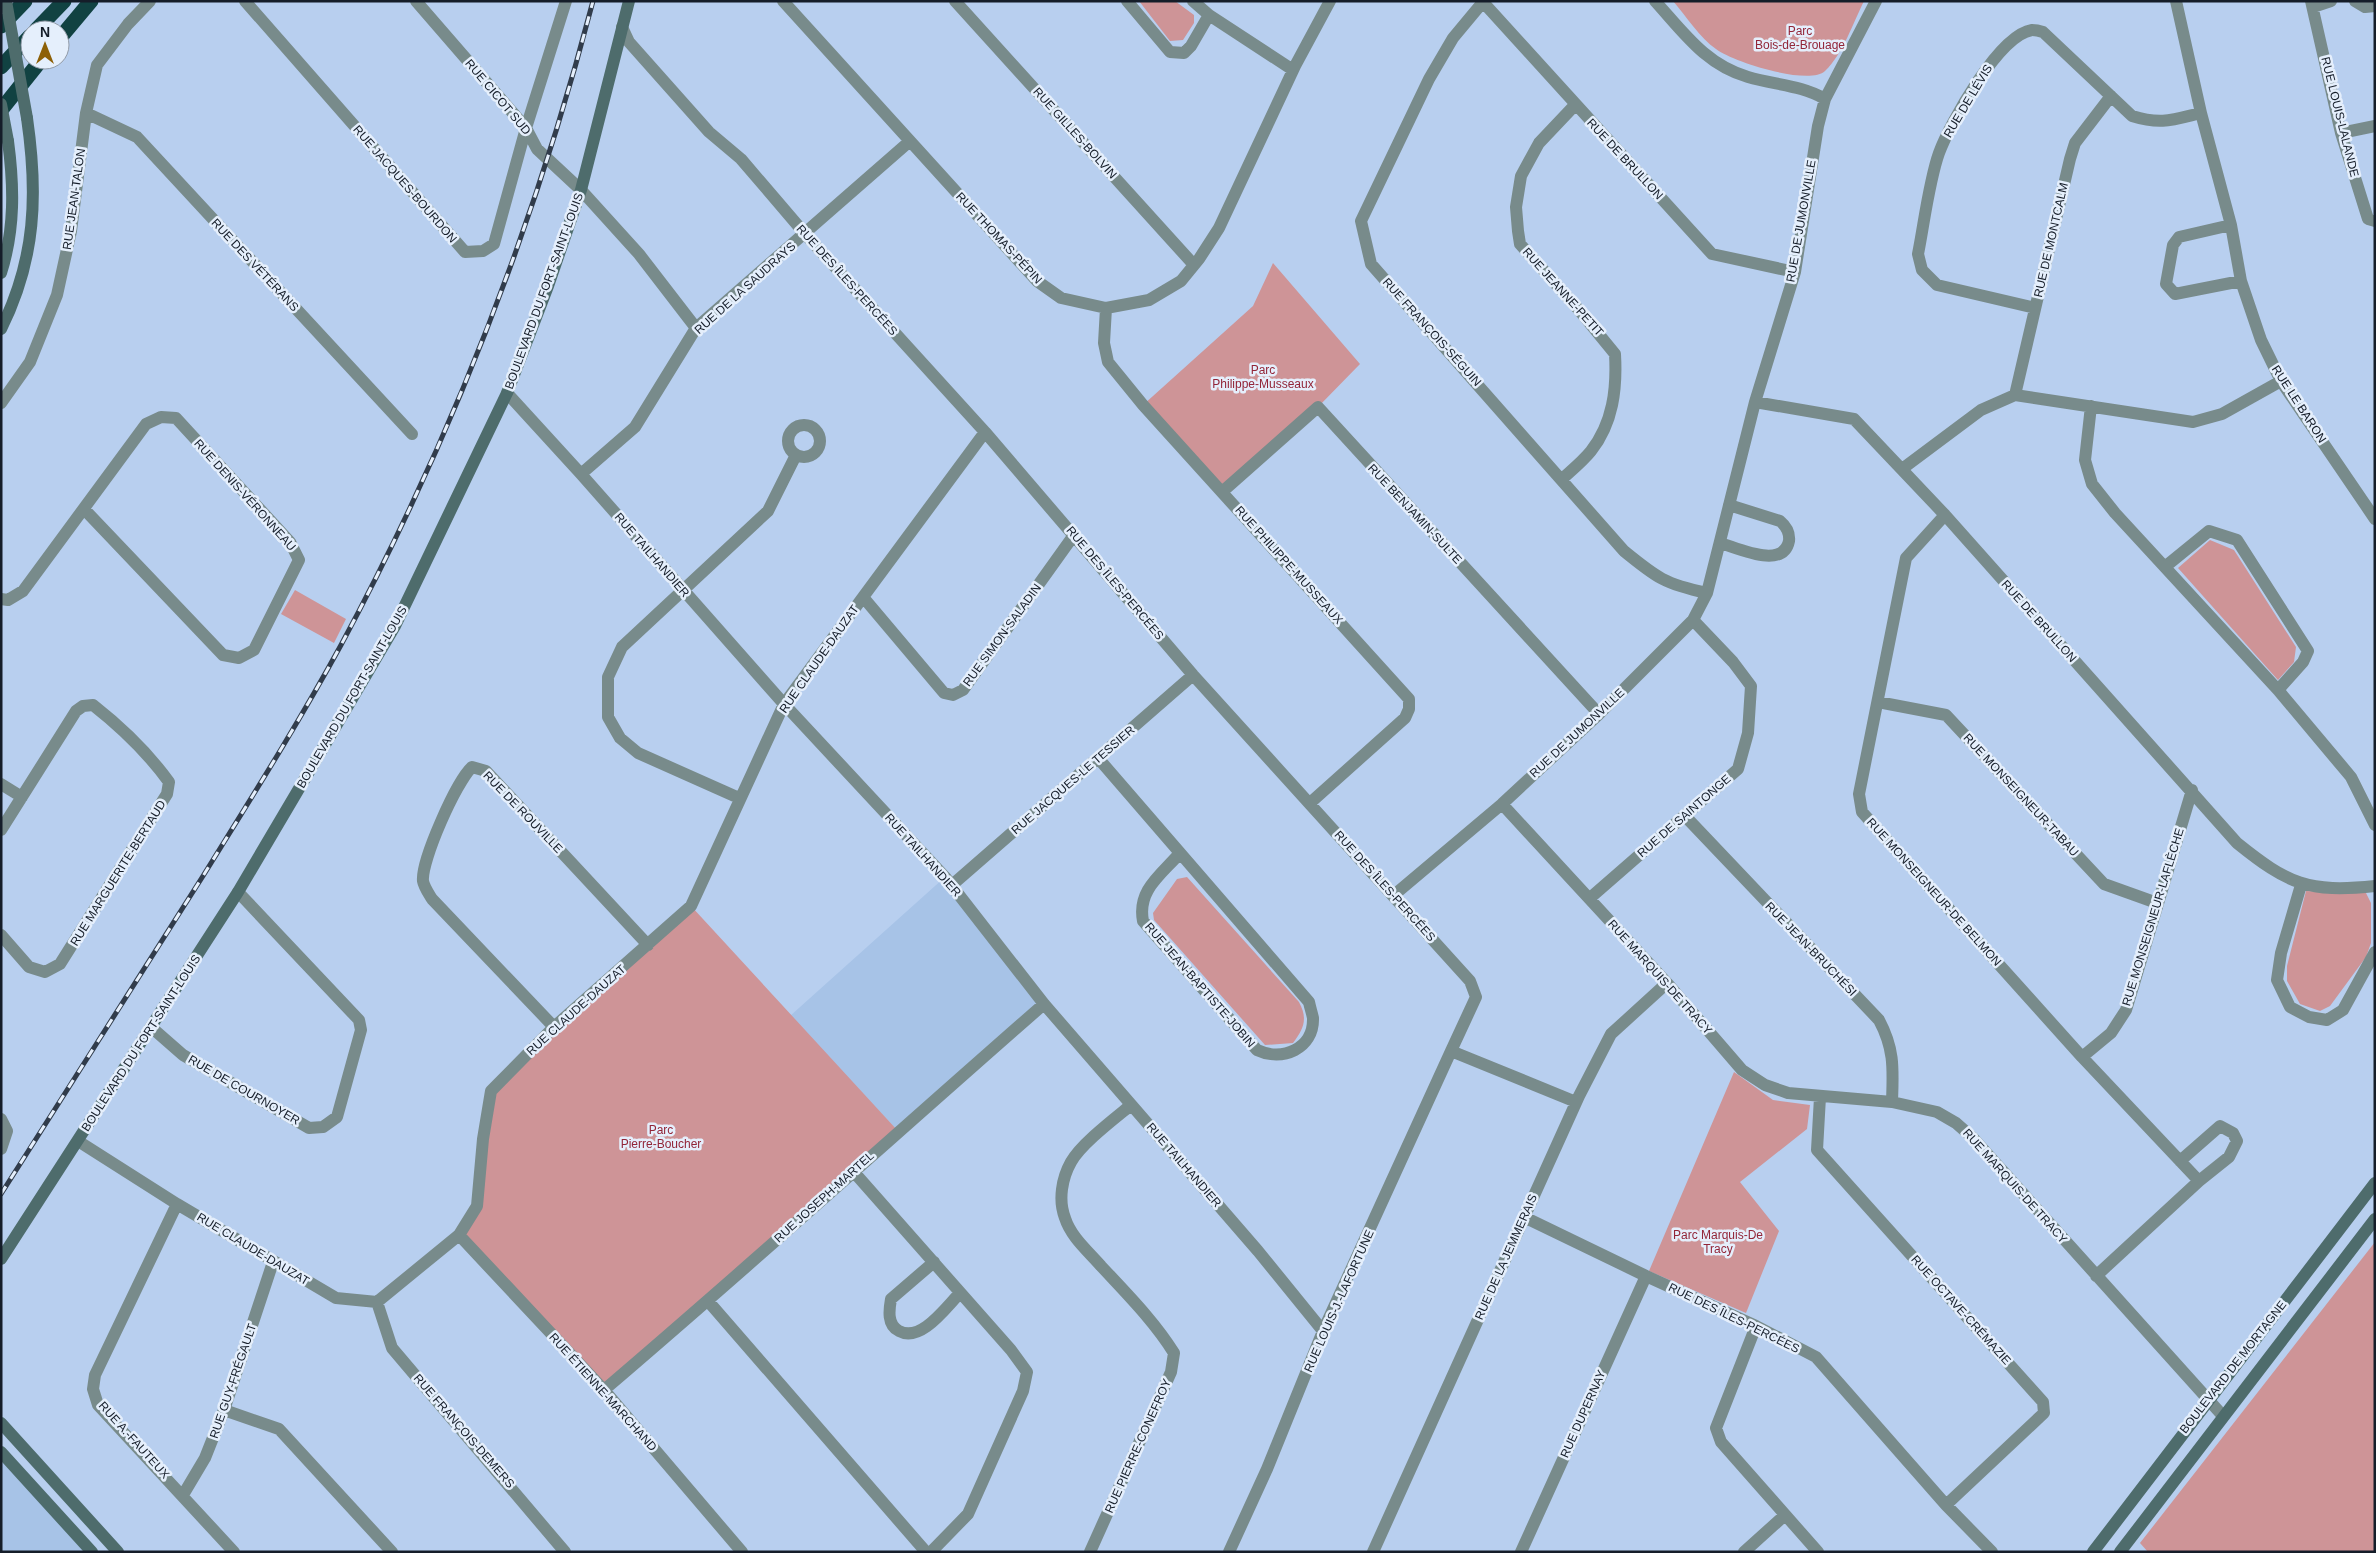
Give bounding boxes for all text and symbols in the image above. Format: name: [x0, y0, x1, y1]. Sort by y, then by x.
north arrow: [20, 20, 70, 70]
text: N: [40, 24, 50, 40]
park label: Parc Bois-de-Brouage: [1755, 24, 1845, 52]
street label: RUE LOUIS-LALANDE: [2318, 55, 2362, 179]
street label: RUE CICOT SUD: [462, 56, 534, 138]
street label: RUE DE LÉVIS: [1940, 61, 1995, 140]
street label: RUE GILLES-BOLVIN: [1030, 85, 1120, 181]
street label: RUE DE BRULLON: [1584, 116, 1666, 202]
street label: RUE JACQUES-BOURDON: [350, 123, 460, 245]
street label: RUE JEAN-TALON: [60, 147, 88, 251]
street label: RUE DE JUMONVILLE: [1783, 159, 1819, 283]
street label: RUE DE MONTCALM: [2031, 181, 2071, 299]
street label: RUE THOMAS-PÉPIN: [953, 189, 1046, 287]
street label: BOULEVARD DU FORT-SAINT-LOUIS: [502, 191, 586, 391]
street label: RUE DES VÉTÉRANS: [208, 215, 302, 314]
street label: RUE DES ÎLES-PERCÉES: [794, 221, 901, 338]
street label: RUE DE LA SAUDRAYS: [692, 239, 798, 337]
street label: RUE JEANNE-PETIT: [1520, 245, 1607, 340]
street label: RUE FRANÇOIS-SÉGUIN: [1380, 274, 1485, 389]
park label: Parc Philippe-Musseaux: [1212, 363, 1314, 391]
street label: RUE LE BARON: [2269, 363, 2329, 445]
street label: RUE DENIS-VÉRONNEAU: [191, 436, 300, 554]
street label: RUE BENJAMIN-SULTE: [1365, 461, 1465, 567]
street label: RUE PHILIPPE-MUSSEAUX: [1232, 503, 1346, 627]
street label: RUE TAILHANDIER: [612, 510, 693, 600]
street label: RUE DES ÎLES-PERCÉES: [1063, 523, 1167, 643]
street label: RUE DE BRULLON: [1999, 577, 2079, 665]
street label: RUE SIMON-SALADIN: [960, 581, 1044, 689]
street label: RUE CLAUDE-DAUZAT: [776, 602, 862, 716]
street label: BOULEVARD DU FORT-SAINT-LOUIS: [294, 604, 410, 790]
street label: RUE DE JUMONVILLE: [1527, 686, 1627, 780]
street label: RUE JACQUES-LE TESSIER: [1009, 723, 1138, 837]
street label: RUE MONSEIGNEUR-TABAU: [1960, 731, 2082, 859]
street label: RUE DE ROUVILLE: [480, 768, 566, 856]
street label: RUE DE SAINTONGE: [1634, 772, 1734, 860]
street label: RUE MARGUERITE-BERTAUD: [67, 797, 169, 948]
street label: RUE TAILHANDIER: [882, 811, 964, 900]
street label: RUE MONSEIGNEUR-DE BELMON: [1864, 815, 2004, 969]
street label: RUE MONSEIGNEUR-LAFLÈCHE: [2118, 826, 2187, 1008]
street label: RUE DES ÎLES-PERCÉES: [1332, 827, 1439, 944]
street label: RUE JEAN-BRUCHÉSI: [1762, 898, 1860, 999]
street label: RUE MARQUIS-DE TRACY: [1605, 917, 1715, 1037]
street label: RUE JEAN-BAPTISTE-JOBIN: [1142, 920, 1258, 1050]
street label: BOULEVARD DU FORT-SAINT-LOUIS: [79, 952, 203, 1134]
street label: RUE CLAUDE-DAUZAT: [524, 961, 629, 1058]
street label: RUE DE COURNOYER: [186, 1052, 303, 1128]
street label: RUE TAILHANDIER: [1144, 1120, 1225, 1210]
park label: Parc Pierre-Boucher: [621, 1123, 701, 1151]
street label: RUE MARQUIS-DE TRACY: [1960, 1126, 2070, 1246]
street label: RUE JOSEPH-MARTEL: [771, 1148, 877, 1245]
street label: RUE DE LA JEMMERAIS: [1472, 1192, 1540, 1322]
street label: RUE CLAUDE-DAUZAT: [194, 1210, 312, 1288]
street label: RUE LOUIS-J.-LAFORTUNE: [1301, 1228, 1377, 1374]
park label: Parc Marquis-De Tracy: [1673, 1228, 1763, 1256]
street label: RUE OCTAVE-CRÉMAZIE: [1908, 1252, 2015, 1368]
street label: RUE DES ÎLES-PERCÉES: [1666, 1279, 1802, 1356]
street label: BOULEVARD DE MORTAGNE: [2177, 1298, 2289, 1436]
street label: RUE GUY-FRÉGAULT: [206, 1321, 259, 1440]
street label: RUE ÉTIENNE-MARCHAND: [546, 1329, 661, 1454]
street label: RUE DUPERNAY: [1557, 1368, 1609, 1460]
street label: RUE FRANÇOIS-DEMERS: [411, 1371, 517, 1491]
street label: RUE PIERRE-CONEFROY: [1102, 1377, 1174, 1515]
street label: RUE A.-FAUTEUX: [96, 1399, 172, 1481]

